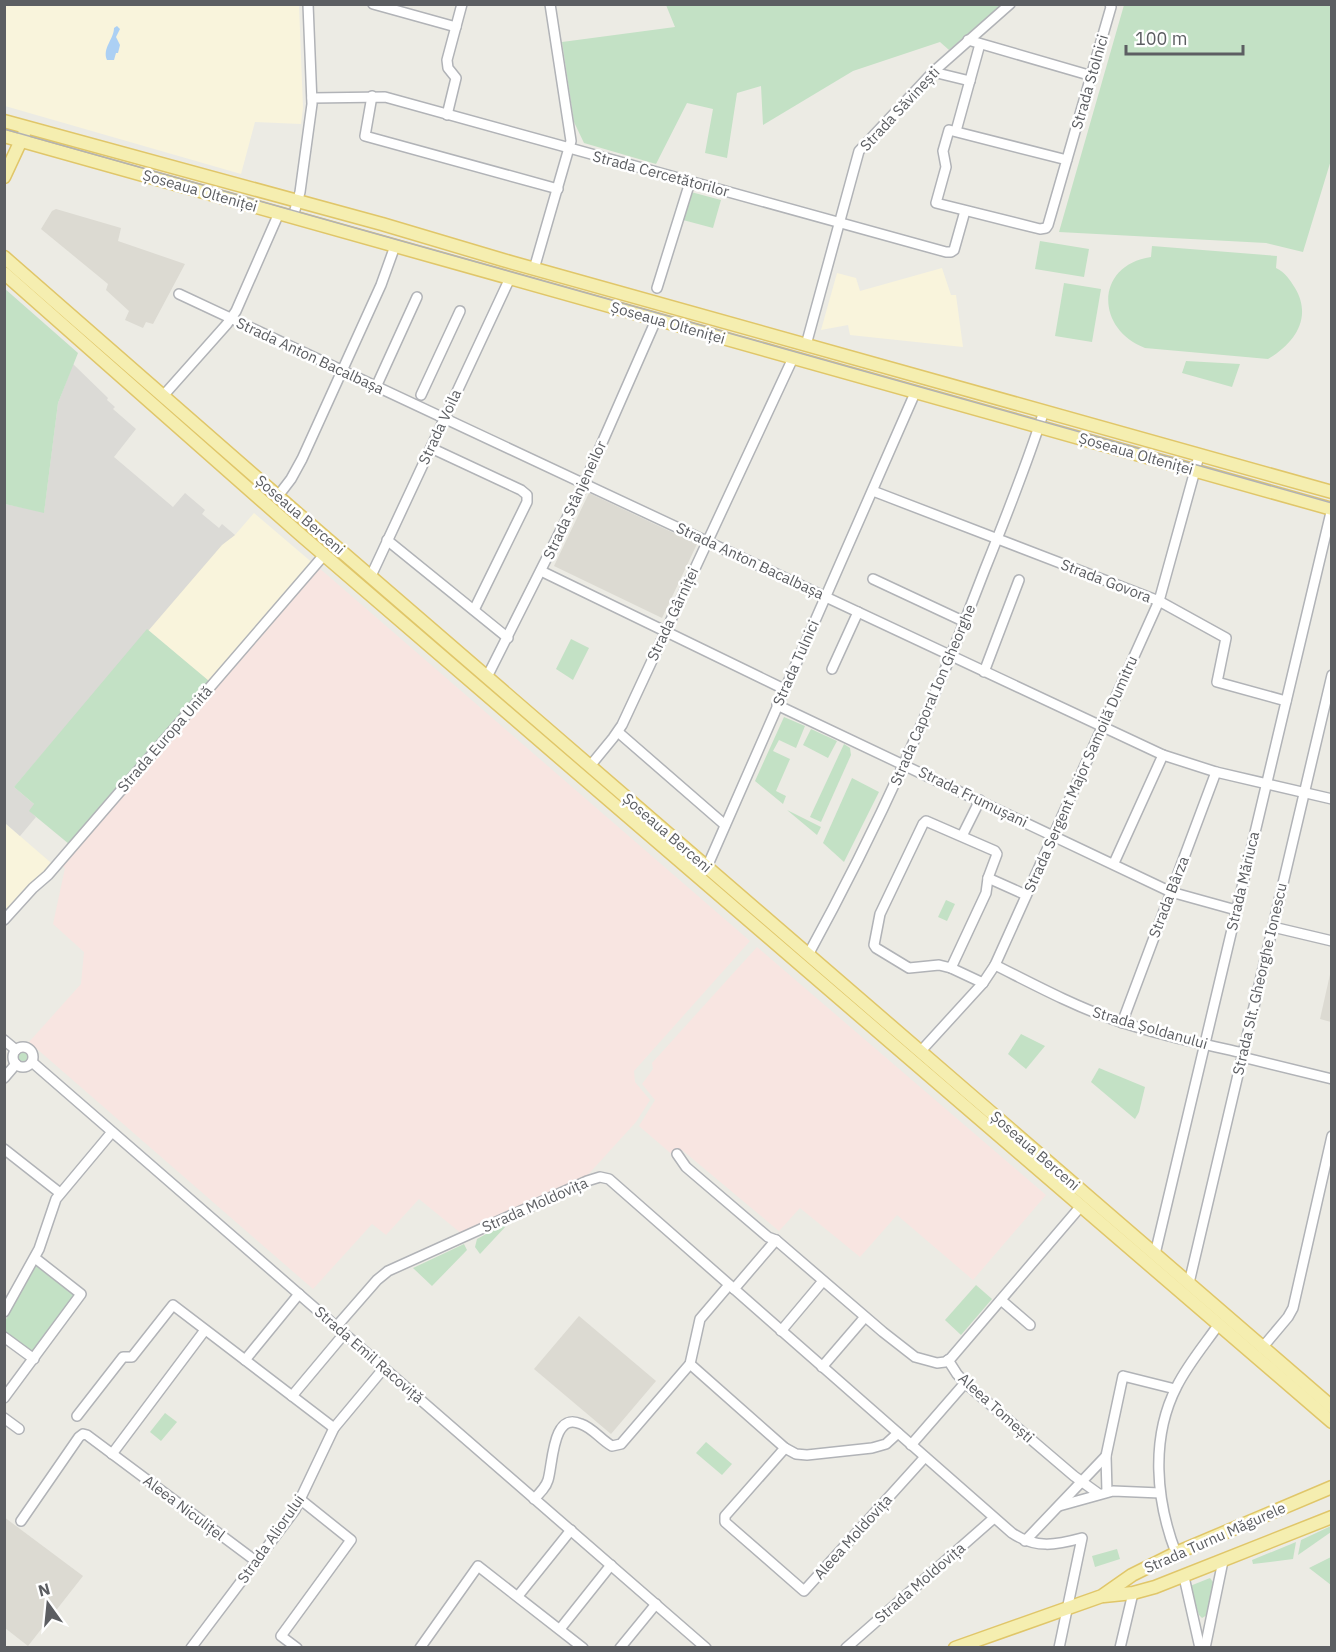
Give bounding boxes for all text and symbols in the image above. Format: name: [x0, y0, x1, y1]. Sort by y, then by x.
scale bar: [1126, 18, 1243, 56]
text: 100 m: [1135, 27, 1187, 50]
street label: Strada Stolnici: [1067, 32, 1112, 131]
street label: Strada Săvinești: [856, 63, 944, 155]
street label: Strada Cercetătorilor: [591, 146, 732, 201]
street label: Șoseaua Olteniței: [141, 165, 260, 216]
street label: Șoseaua Olteniței: [609, 297, 728, 348]
street label: Strada Anton Bacalbașa: [233, 313, 387, 398]
street label: Strada Voila: [414, 386, 465, 467]
street label: Șoseaua Olteniței: [1077, 428, 1196, 479]
street label: Strada Stânjeneilor: [539, 437, 611, 562]
street label: Șoseaua Berceni: [252, 471, 349, 559]
street label: Strada Anton Bacalbașa: [673, 518, 827, 603]
street label: Strada Govora: [1058, 555, 1154, 607]
street label: Strada Gârniței: [643, 564, 703, 664]
street label: Strada Caporal Ion Gheorghe: [886, 601, 979, 788]
street label: Strada Tulnici: [768, 617, 823, 709]
street label: Strada Sergent Major Samoilă Dumitru: [1020, 653, 1141, 895]
street label: Strada Europa Unită: [113, 682, 216, 796]
street label: Strada Frumușani: [916, 762, 1031, 831]
street label: Șoseaua Berceni: [619, 789, 716, 877]
street label: Strada Măriuca: [1222, 829, 1263, 932]
street label: Strada Bârza: [1144, 853, 1193, 940]
street label: Strada Slt. Gheorghe Ionescu: [1228, 881, 1291, 1077]
street label: Strada Șoldanului: [1090, 1002, 1210, 1053]
street label: Șoseaua Berceni: [987, 1107, 1084, 1195]
street label: Strada Moldovița: [479, 1173, 591, 1236]
street label: Strada Emil Racoviță: [311, 1302, 428, 1407]
street label: Aleea Tomești: [955, 1369, 1038, 1447]
street label: Aleea Niculițel: [140, 1471, 229, 1545]
street label: Aleea Moldovița: [810, 1490, 896, 1583]
street label: Strada Aliorului: [233, 1491, 308, 1587]
street label: Strada Turnu Măgurele: [1141, 1498, 1288, 1577]
street label: Strada Moldovița: [871, 1538, 969, 1627]
north arrow: [18, 1574, 78, 1634]
text: N: [36, 1578, 52, 1601]

